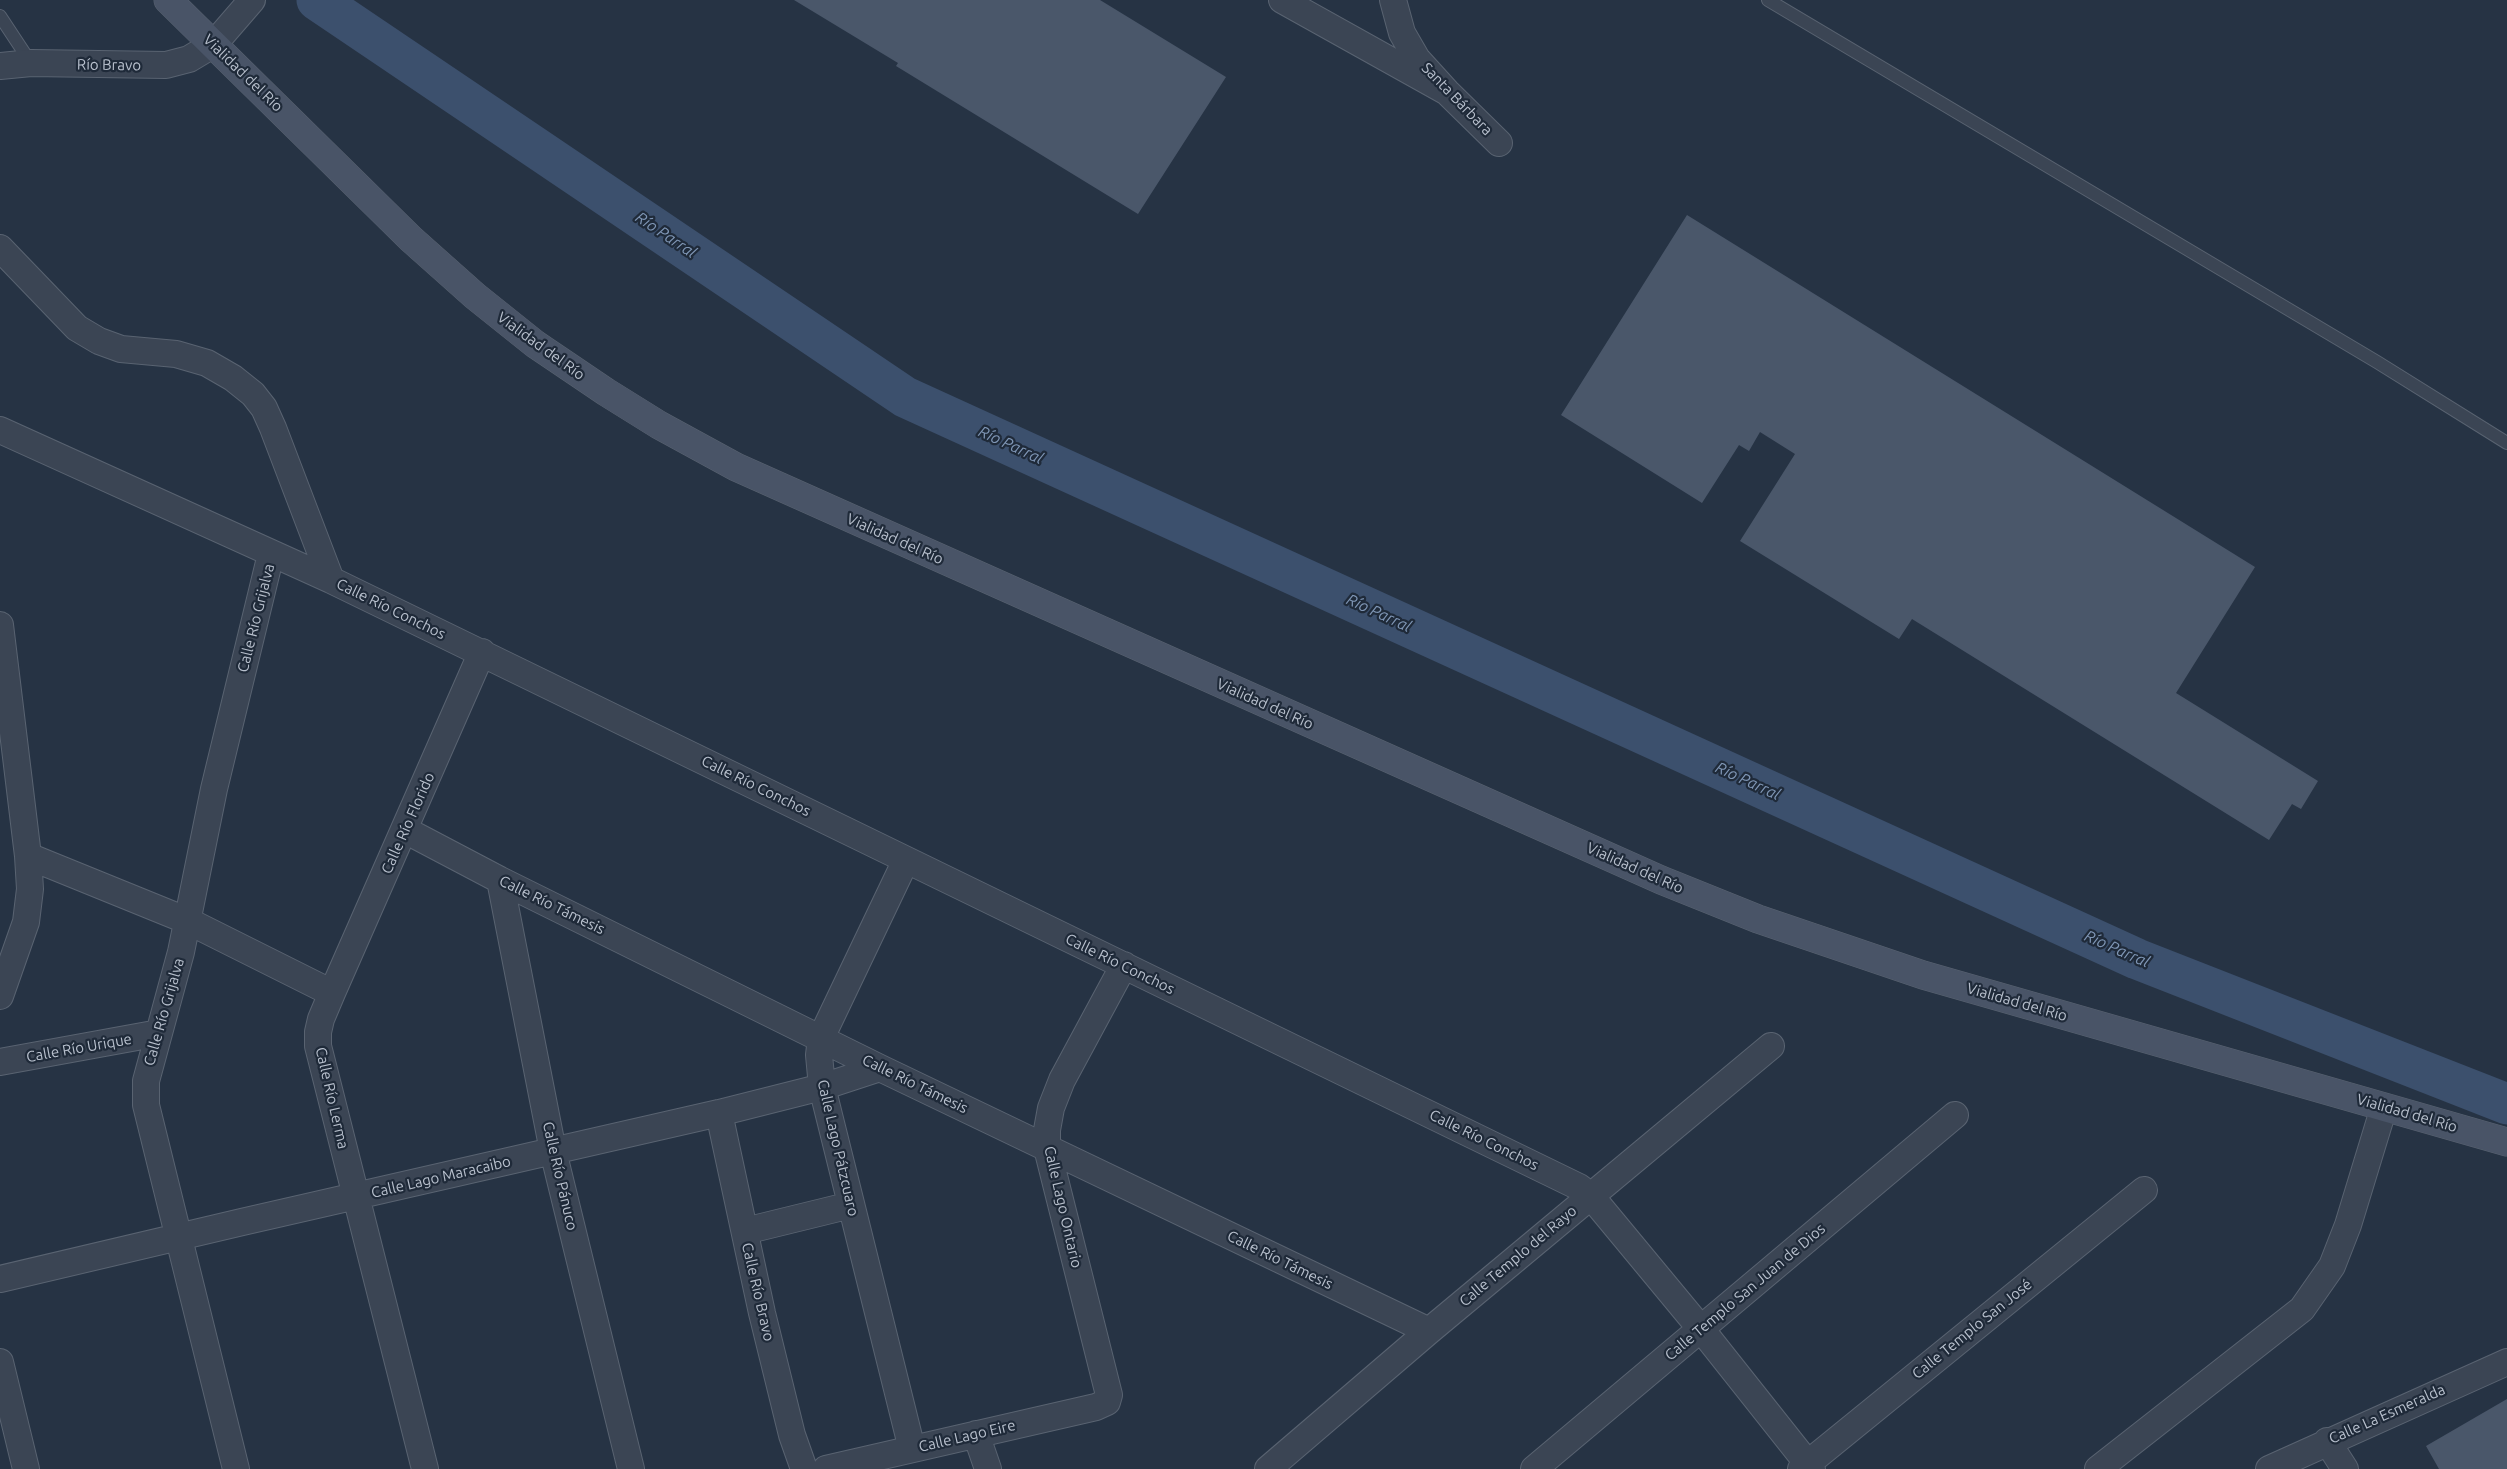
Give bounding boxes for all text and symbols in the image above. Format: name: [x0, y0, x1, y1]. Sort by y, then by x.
street label: Vialidad del Río: [199, 30, 287, 116]
street label: Río Bravo: [77, 55, 141, 75]
street label: Santa Bárbara: [1418, 59, 1496, 139]
water label: Río Parral: [632, 208, 700, 262]
street label: Vialidad del Río: [494, 308, 588, 384]
water label: Río Parral: [976, 422, 1046, 468]
street label: Vialidad del Río: [844, 510, 946, 568]
street label: Calle Río Grijalva: [234, 562, 278, 674]
street label: Calle Río Conchos: [334, 575, 448, 643]
water label: Río Parral: [1344, 590, 1414, 636]
street label: Vialidad del Río: [1214, 675, 1316, 733]
street label: Calle Río Conchos: [699, 752, 813, 820]
water label: Río Parral: [1713, 758, 1783, 804]
street label: Calle Río Florido: [378, 769, 438, 877]
street label: Vialidad del Río: [1584, 839, 1686, 897]
street label: Calle Río Támesis: [496, 872, 608, 938]
water label: Río Parral: [2081, 926, 2153, 972]
street label: Calle Río Conchos: [1063, 930, 1177, 998]
street label: Calle Río Grijalva: [140, 956, 188, 1068]
street label: Vialidad del Río: [1965, 979, 2069, 1025]
street label: Calle Río Urique: [25, 1030, 133, 1066]
street label: Calle Río Lerma: [312, 1045, 352, 1151]
street label: Calle Río Támesis: [859, 1051, 971, 1117]
street label: Calle Lago Pátzcuaro: [814, 1078, 862, 1218]
street label: Vialidad del Río: [2355, 1090, 2459, 1136]
street label: Calle Río Conchos: [1427, 1106, 1541, 1174]
street label: Calle Río Pánuco: [539, 1120, 581, 1232]
street label: Calle Lago Ontario: [1040, 1144, 1086, 1270]
street label: Calle Lago Maracaibo: [369, 1152, 513, 1202]
street label: Calle Templo del Rayo: [1456, 1202, 1580, 1310]
street label: Calle Templo San Juan de Dios: [1661, 1220, 1829, 1364]
street label: Calle Río Támesis: [1224, 1227, 1336, 1293]
street label: Calle Río Bravo: [738, 1241, 778, 1343]
street label: Calle Templo San José: [1909, 1275, 2035, 1383]
street label: Calle La Esmeralda: [2326, 1380, 2448, 1448]
street label: Calle Lago Eire: [917, 1416, 1017, 1456]

